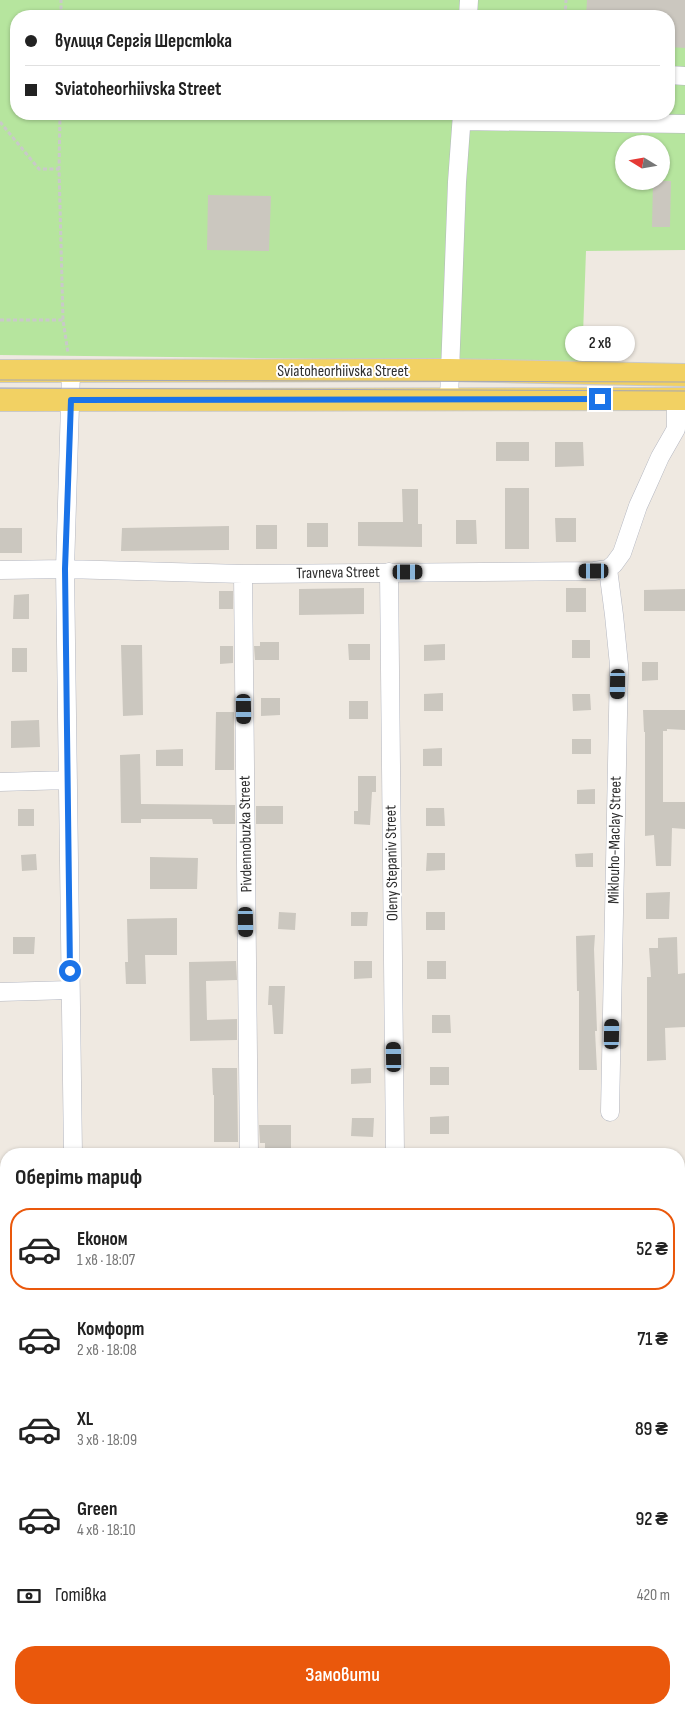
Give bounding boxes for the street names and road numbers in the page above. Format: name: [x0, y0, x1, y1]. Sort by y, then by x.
street label: Sviatoheorhiivska Street: [277, 362, 409, 381]
street label: Travneva Street: [296, 563, 380, 583]
street label: Pivdennobuzka Street: [235, 775, 257, 893]
street label: Miklouho-Maclay Street: [604, 776, 626, 904]
street label: Oleny Stepaniv Street: [381, 805, 403, 921]

